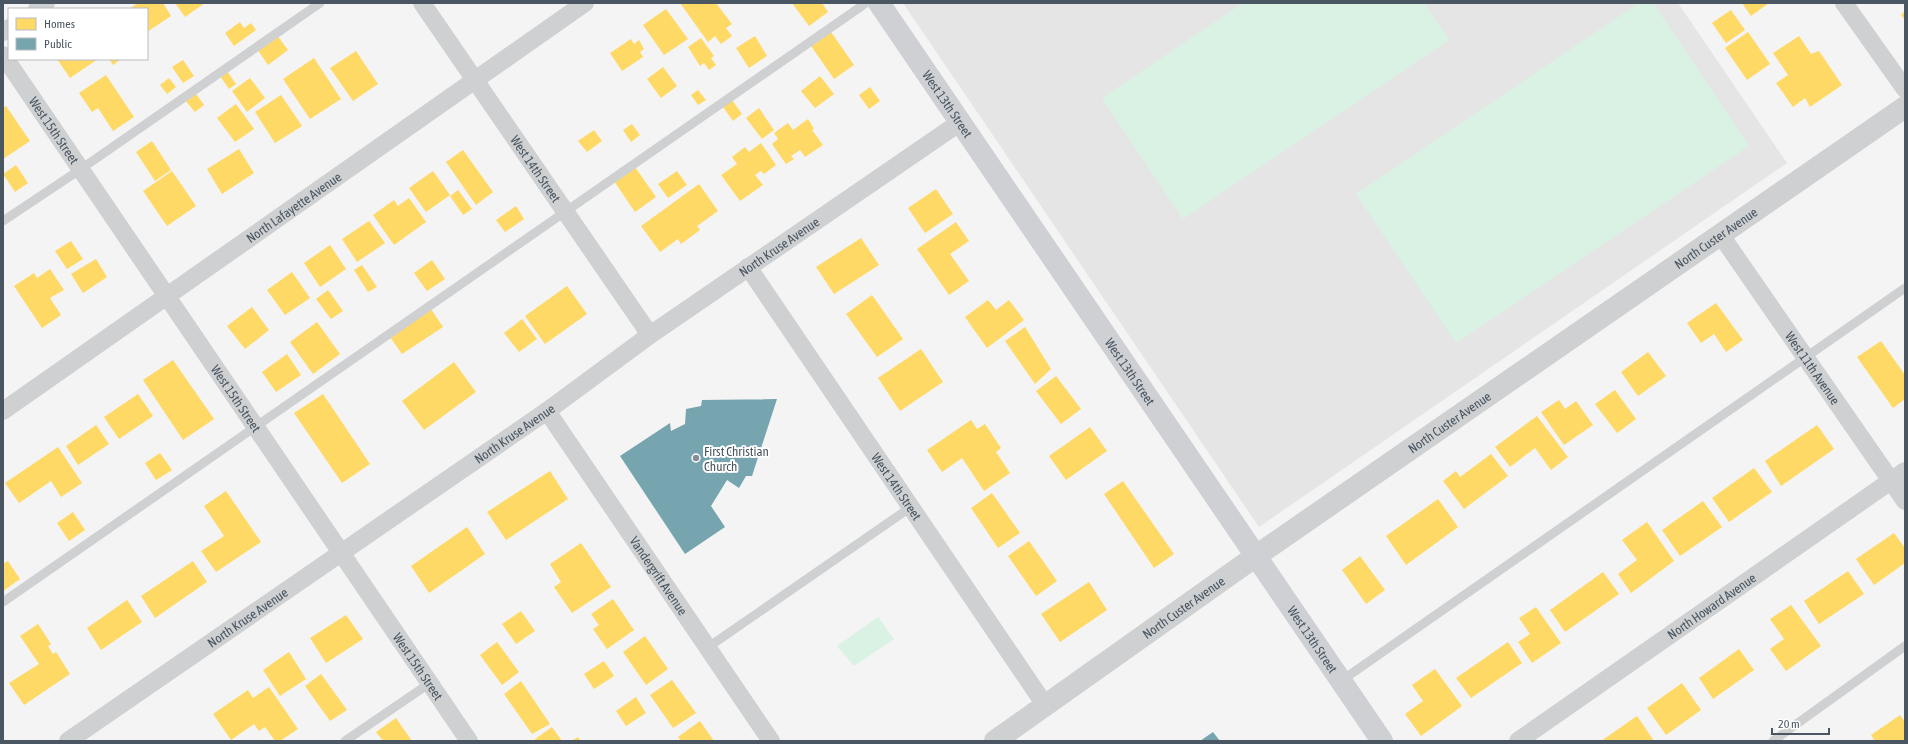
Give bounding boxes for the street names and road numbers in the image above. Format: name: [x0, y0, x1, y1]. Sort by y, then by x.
street label: West 13th Street: [919, 68, 976, 141]
street label: West 15th Street: [26, 94, 82, 167]
street label: West 14th Street: [507, 133, 564, 205]
street label: North Lafayette Avenue: [244, 169, 344, 246]
street label: North Custer Avenue: [1672, 204, 1760, 272]
street label: North Kruse Avenue: [736, 214, 822, 280]
street label: West 11th Avenue: [1782, 329, 1843, 408]
street label: West 13th Street: [1102, 335, 1158, 408]
street label: West 15th Street: [208, 362, 264, 435]
street label: North Custer Avenue: [1405, 389, 1494, 456]
street label: North Kruse Avenue: [472, 401, 558, 467]
street label: West 14th Street: [868, 450, 924, 523]
street label: Vandergrift Avenue: [626, 534, 690, 618]
street label: North Howard Avenue: [1665, 570, 1759, 642]
street label: North Custer Avenue: [1140, 574, 1228, 642]
street label: North Kruse Avenue: [205, 585, 291, 651]
street label: West 13th Street: [1284, 603, 1340, 676]
street label: West 15th Street: [390, 630, 446, 703]

